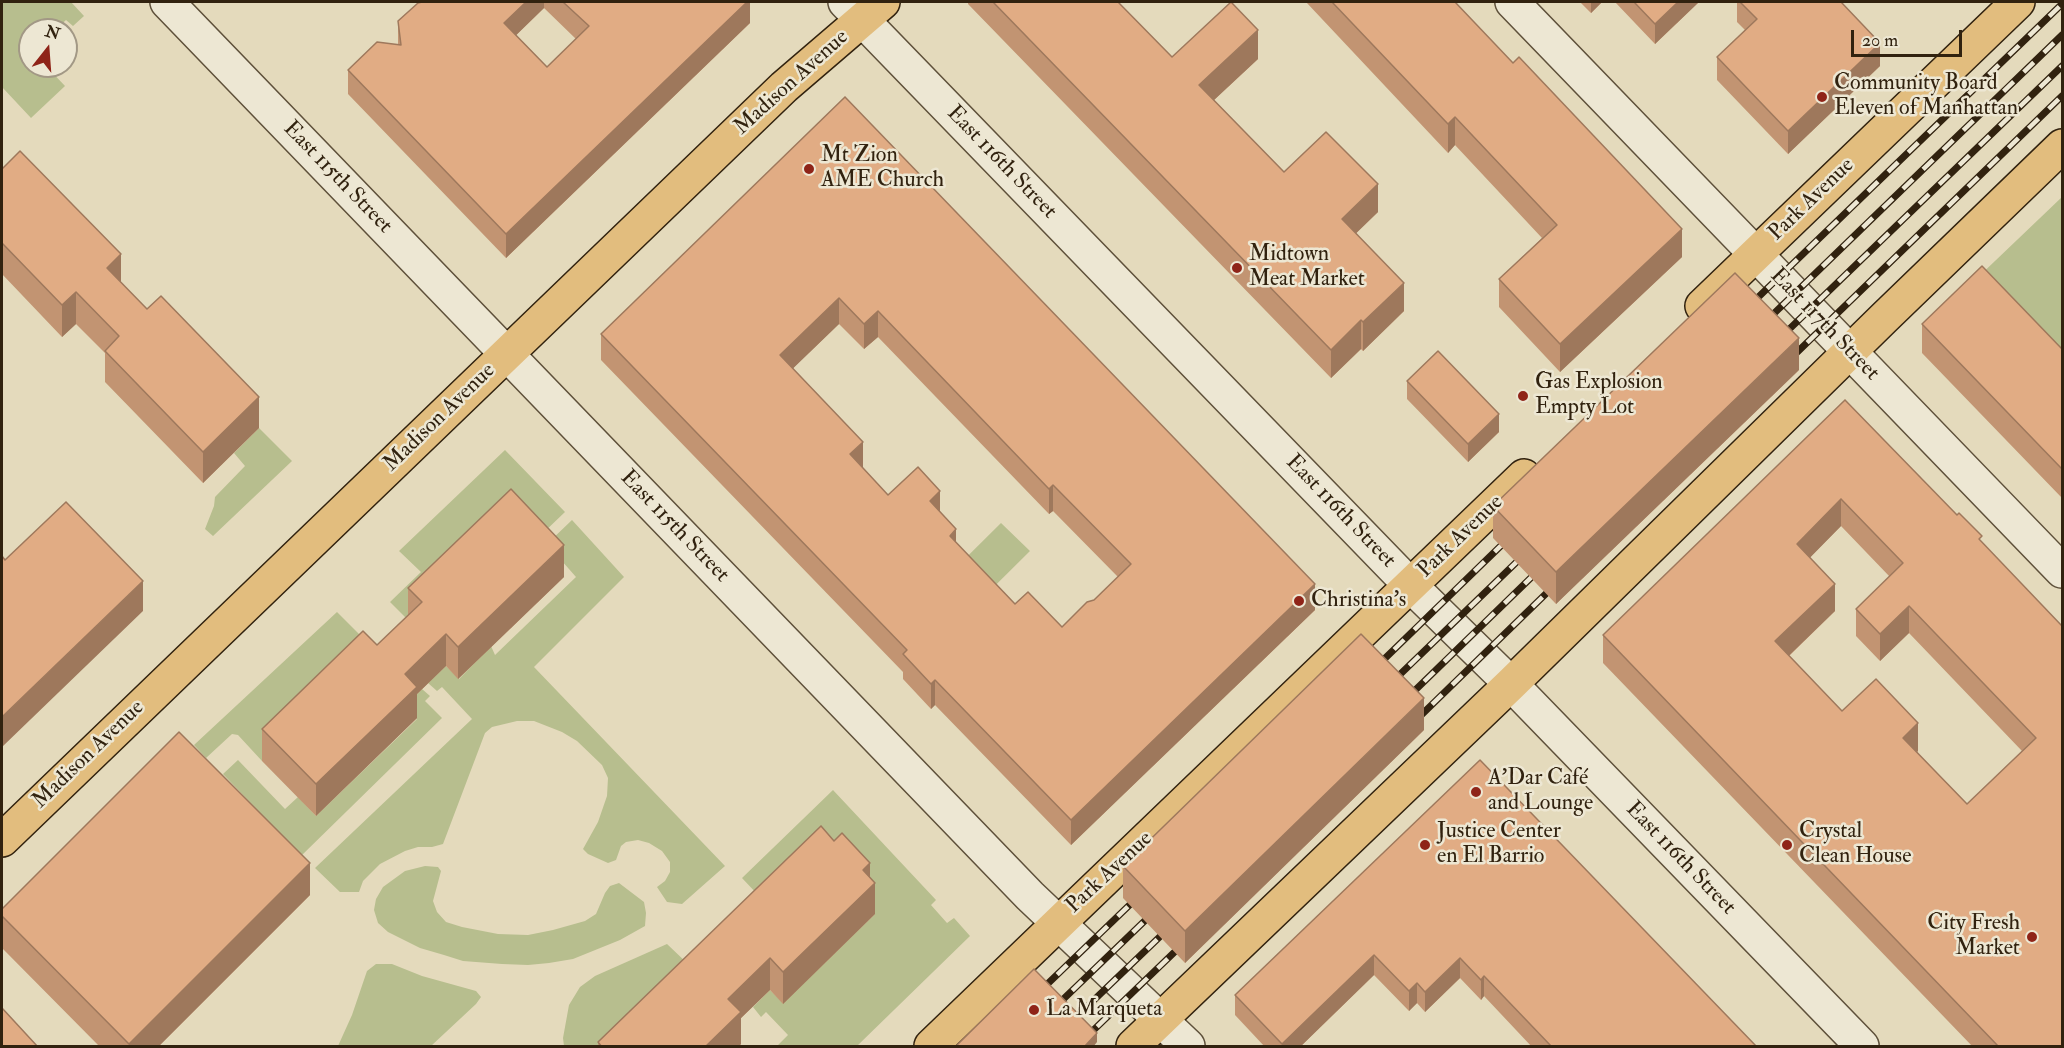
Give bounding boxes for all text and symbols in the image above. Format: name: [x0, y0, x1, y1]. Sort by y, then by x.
north arrow: [18, 18, 78, 78]
scale bar: [1854, 18, 1965, 56]
text: N: [43, 21, 62, 44]
street label: Madison Avenue: [729, 25, 855, 141]
text: 20 m: [1862, 29, 1898, 52]
place label: Community Board Eleven of Manhattan: [1834, 71, 2018, 122]
marker: Community Board Eleven of Manhattan: [1815, 90, 1829, 104]
street label: East 116th Street: [940, 101, 1062, 225]
street label: East 115th Street: [277, 116, 397, 240]
place label: Mt Zion AME Church: [821, 143, 944, 194]
street label: Park Avenue: [1764, 153, 1860, 247]
marker: Mt Zion AME Church: [802, 162, 816, 176]
place label: Midtown Meat Market: [1249, 242, 1365, 294]
marker: Midtown Meat Market: [1230, 261, 1244, 275]
street label: East 117th Street: [1764, 263, 1884, 387]
street label: Madison Avenue: [379, 358, 501, 478]
place label: Gas Explosion Empty Lot: [1535, 370, 1663, 422]
marker: Gas Explosion Empty Lot: [1516, 389, 1530, 403]
street label: East 116th Street: [1279, 450, 1401, 574]
street label: East 115th Street: [614, 465, 734, 589]
street label: Park Avenue: [1413, 490, 1509, 584]
place label: Christina’s: [1311, 588, 1406, 614]
marker: Christina’s: [1292, 594, 1306, 608]
street label: Madison Avenue: [28, 695, 150, 815]
place label: A’Dar Café and Lounge: [1488, 766, 1593, 818]
marker: A’Dar Café and Lounge: [1469, 785, 1483, 799]
street label: East 116th Street: [1619, 797, 1741, 921]
place label: Justice Center en El Barrio: [1437, 819, 1561, 870]
place label: Crystal Clean House: [1799, 819, 1911, 870]
street label: Park Avenue: [1061, 826, 1159, 920]
marker: Justice Center en El Barrio: [1418, 838, 1432, 852]
marker: Crystal Clean House: [1780, 838, 1794, 852]
place label: City Fresh Market: [1927, 911, 2020, 962]
marker: City Fresh Market: [2025, 930, 2039, 944]
place label: La Marqueta: [1046, 997, 1162, 1023]
marker: La Marqueta: [1027, 1003, 1041, 1017]

